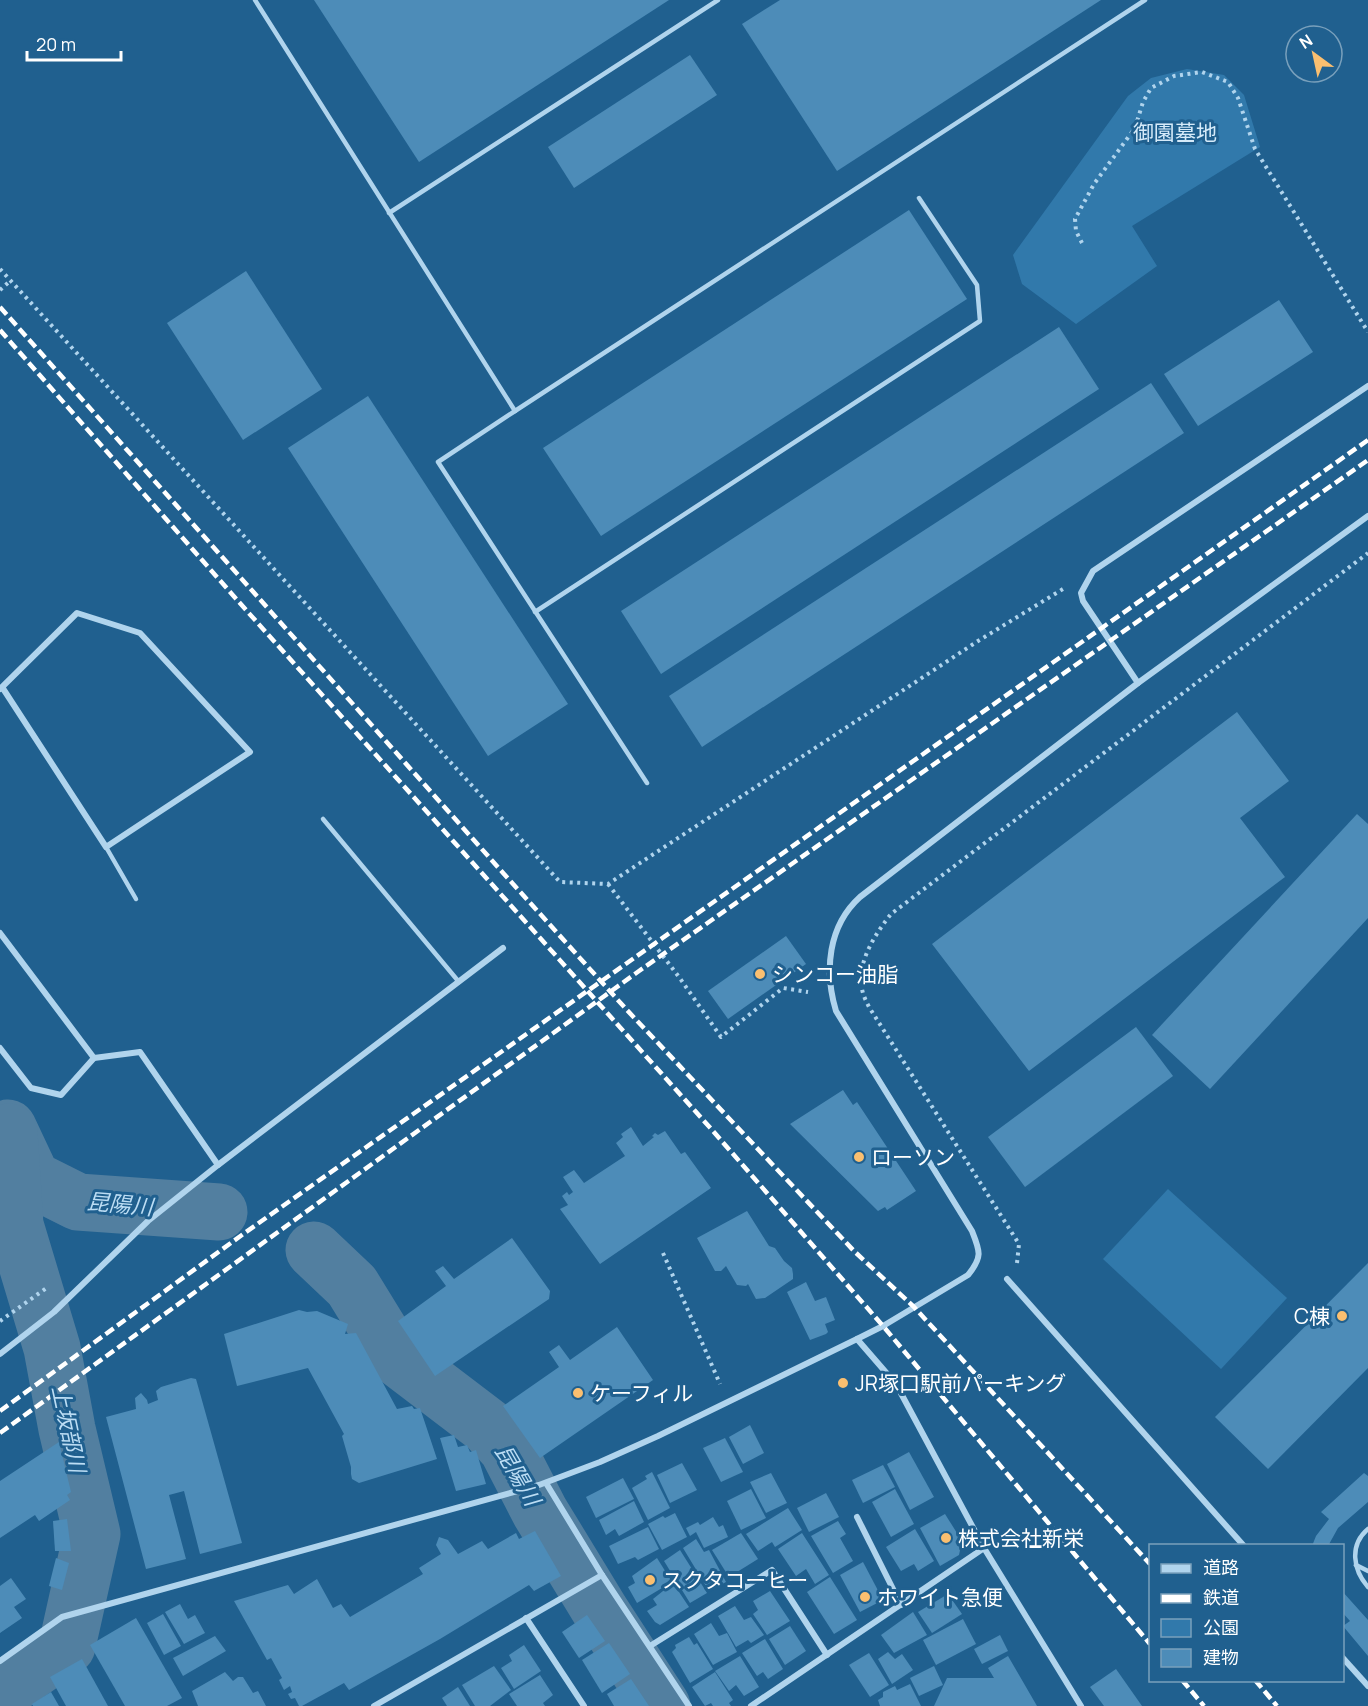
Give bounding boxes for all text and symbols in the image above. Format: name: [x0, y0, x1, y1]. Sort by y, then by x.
scale bar: [27, 24, 122, 62]
north arrow: [1284, 24, 1344, 84]
text: N: [1295, 29, 1317, 54]
text: 20 m: [36, 32, 76, 56]
park label: 御園墓地: [1133, 118, 1217, 146]
place label: シンコー油脂: [772, 960, 898, 988]
marker: シンコー油脂: [753, 967, 767, 981]
place label: ローソン: [871, 1143, 955, 1171]
marker: ローソン: [852, 1150, 866, 1164]
water label: 昆陽川: [86, 1186, 156, 1222]
place label: C棟: [1294, 1302, 1330, 1330]
marker: C棟: [1335, 1309, 1349, 1323]
place label: JR塚口駅前パーキング: [855, 1369, 1066, 1397]
marker: JR塚口駅前パーキング: [836, 1376, 850, 1390]
place label: ケーフィル: [590, 1379, 693, 1407]
water label: 上坂部川: [45, 1383, 93, 1477]
marker: ケーフィル: [571, 1386, 585, 1400]
water label: 昆陽川: [489, 1439, 548, 1513]
place label: 株式会社新栄: [958, 1524, 1084, 1552]
marker: 株式会社新栄: [939, 1531, 953, 1545]
legend: [1149, 1544, 1344, 1682]
text: 道路: [1203, 1555, 1239, 1579]
place label: スクタコーヒー: [662, 1566, 808, 1594]
marker: スクタコーヒー: [643, 1573, 657, 1587]
place label: ホワイト急便: [877, 1583, 1003, 1611]
text: 鉄道: [1203, 1585, 1239, 1609]
marker: ホワイト急便: [858, 1590, 872, 1604]
text: 公園: [1203, 1615, 1239, 1639]
text: 建物: [1203, 1645, 1239, 1669]

